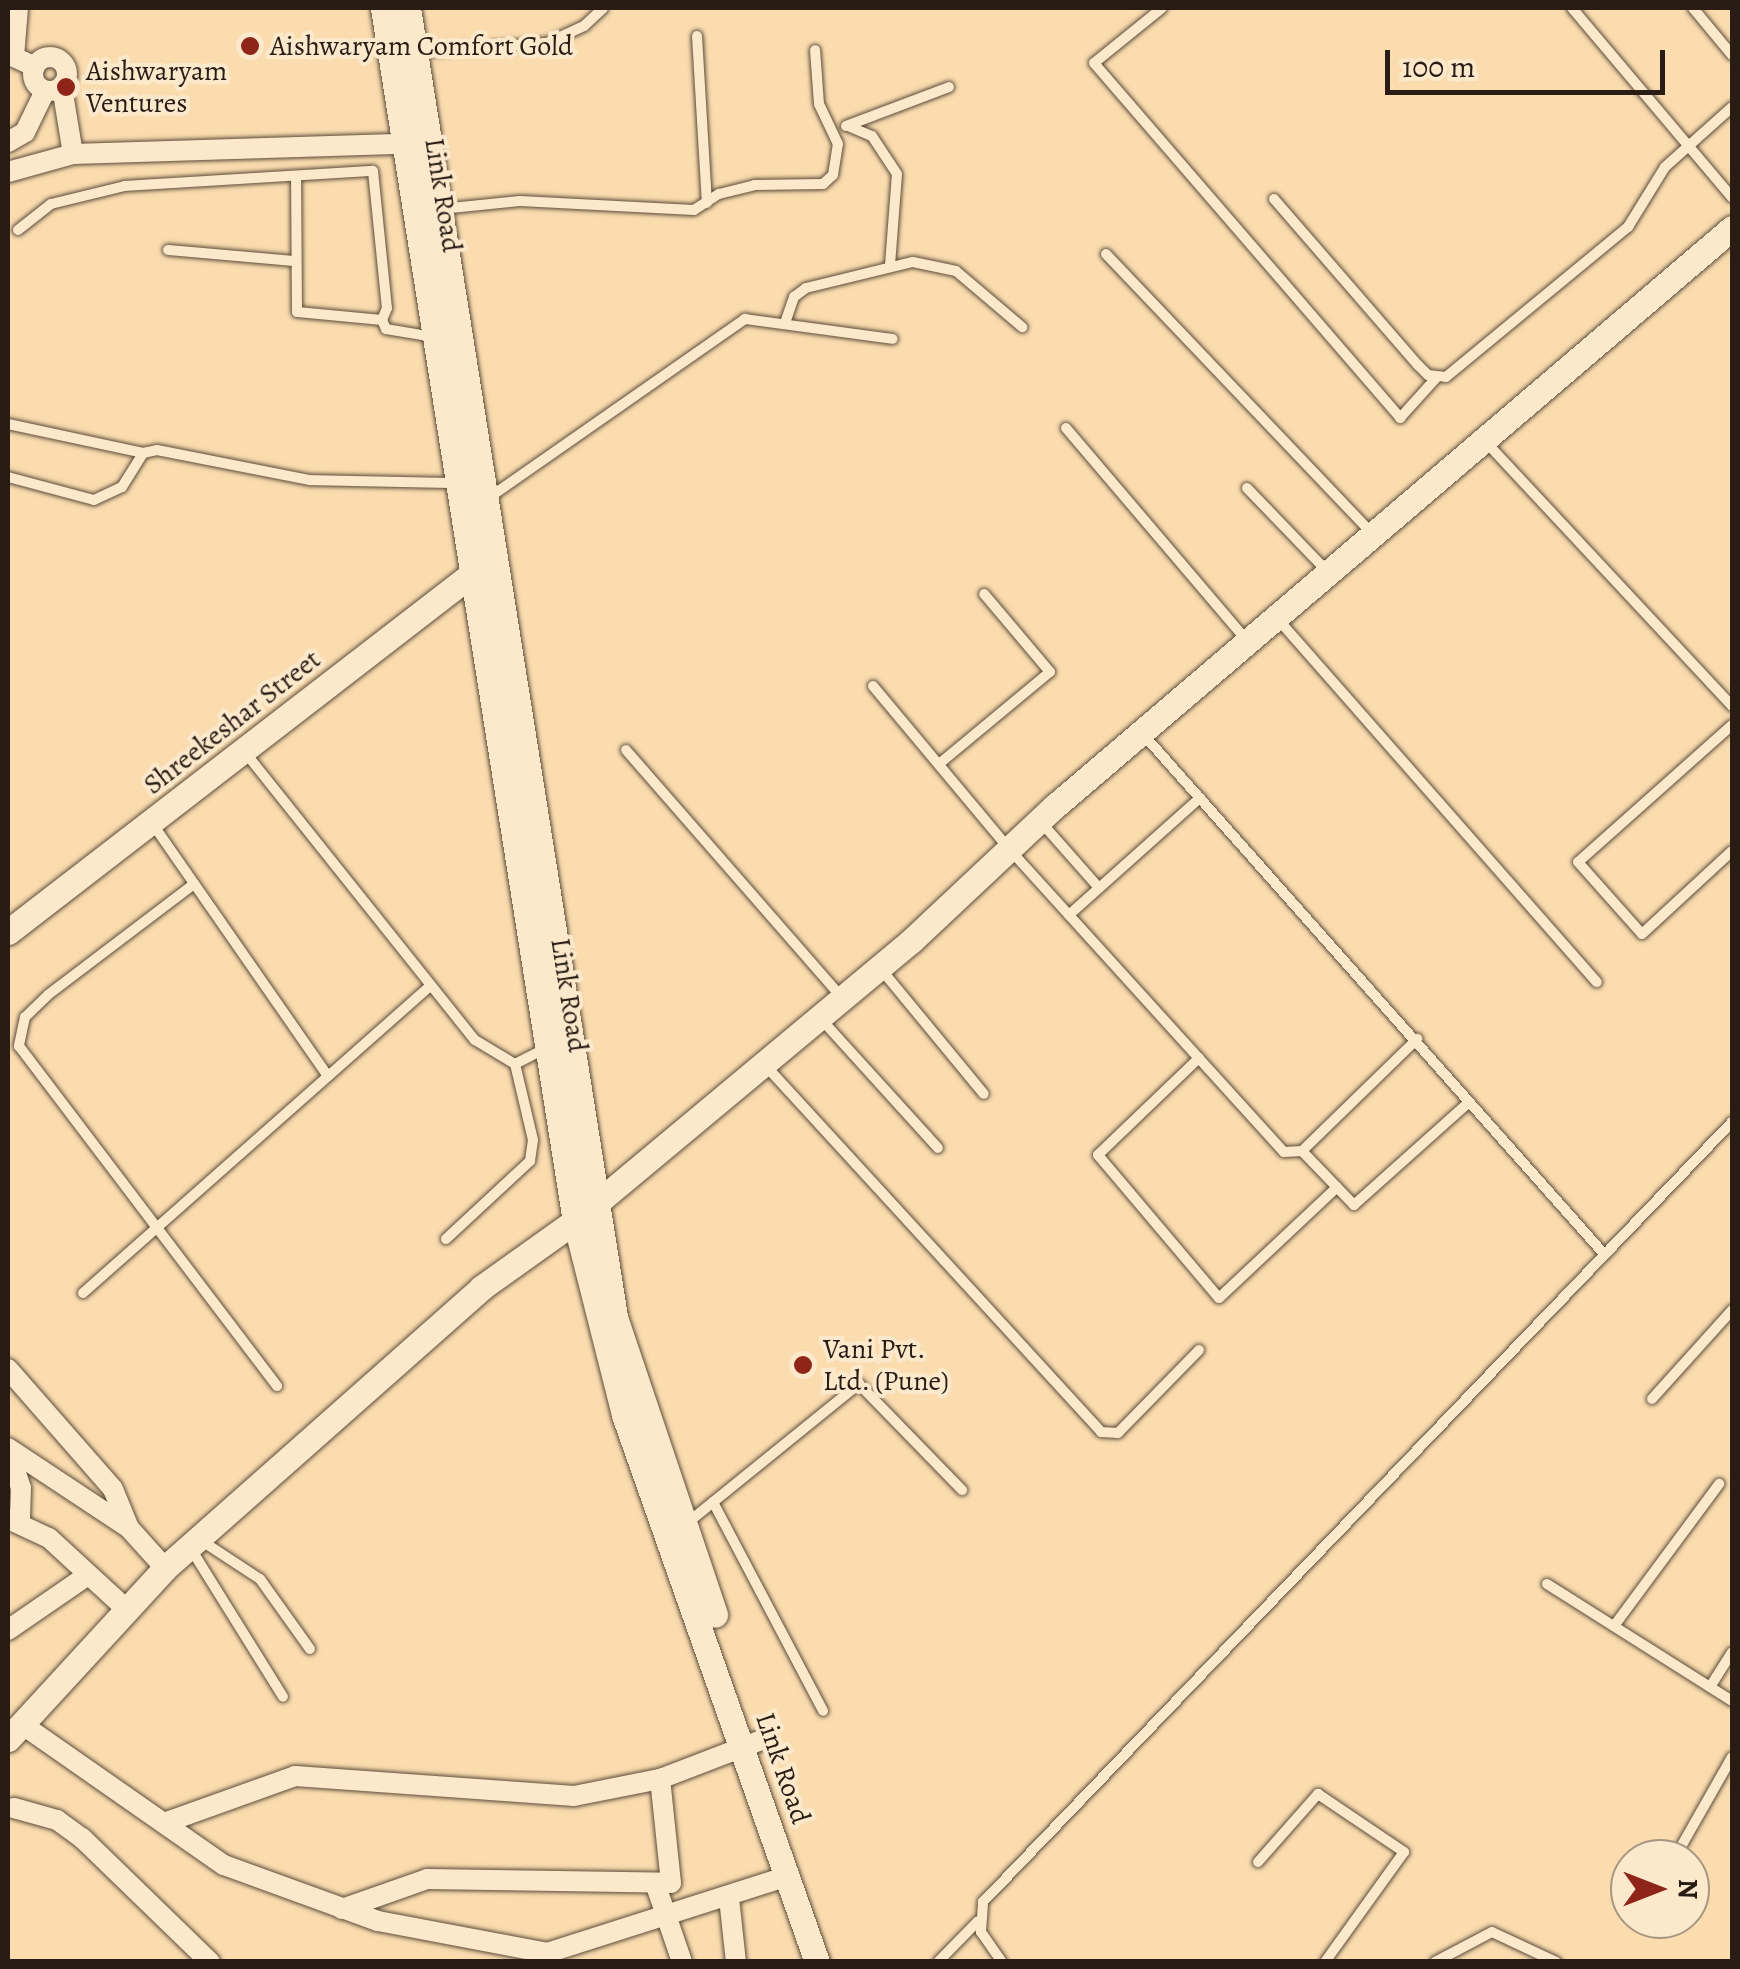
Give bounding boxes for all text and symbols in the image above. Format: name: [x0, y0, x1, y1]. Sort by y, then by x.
place label: Aishwaryam Comfort Gold: [270, 29, 573, 63]
scale bar: [1390, 30, 1670, 92]
marker: Aishwaryam Comfort Gold: [239, 35, 261, 57]
text: 100 m: [1402, 47, 1475, 87]
place label: Aishwaryam Ventures: [86, 54, 227, 120]
marker: Aishwaryam Ventures: [55, 76, 77, 98]
street label: Link Road: [417, 135, 469, 255]
street label: Shreekeshar Street: [137, 642, 327, 802]
street label: Link Road: [543, 935, 595, 1055]
place label: Vani Pvt. Ltd. (Pune): [823, 1332, 949, 1398]
marker: Vani Pvt. Ltd. (Pune): [792, 1354, 814, 1376]
street label: Link Road: [748, 1708, 818, 1828]
north arrow: [1610, 1839, 1710, 1939]
text: N: [1669, 1879, 1707, 1899]

